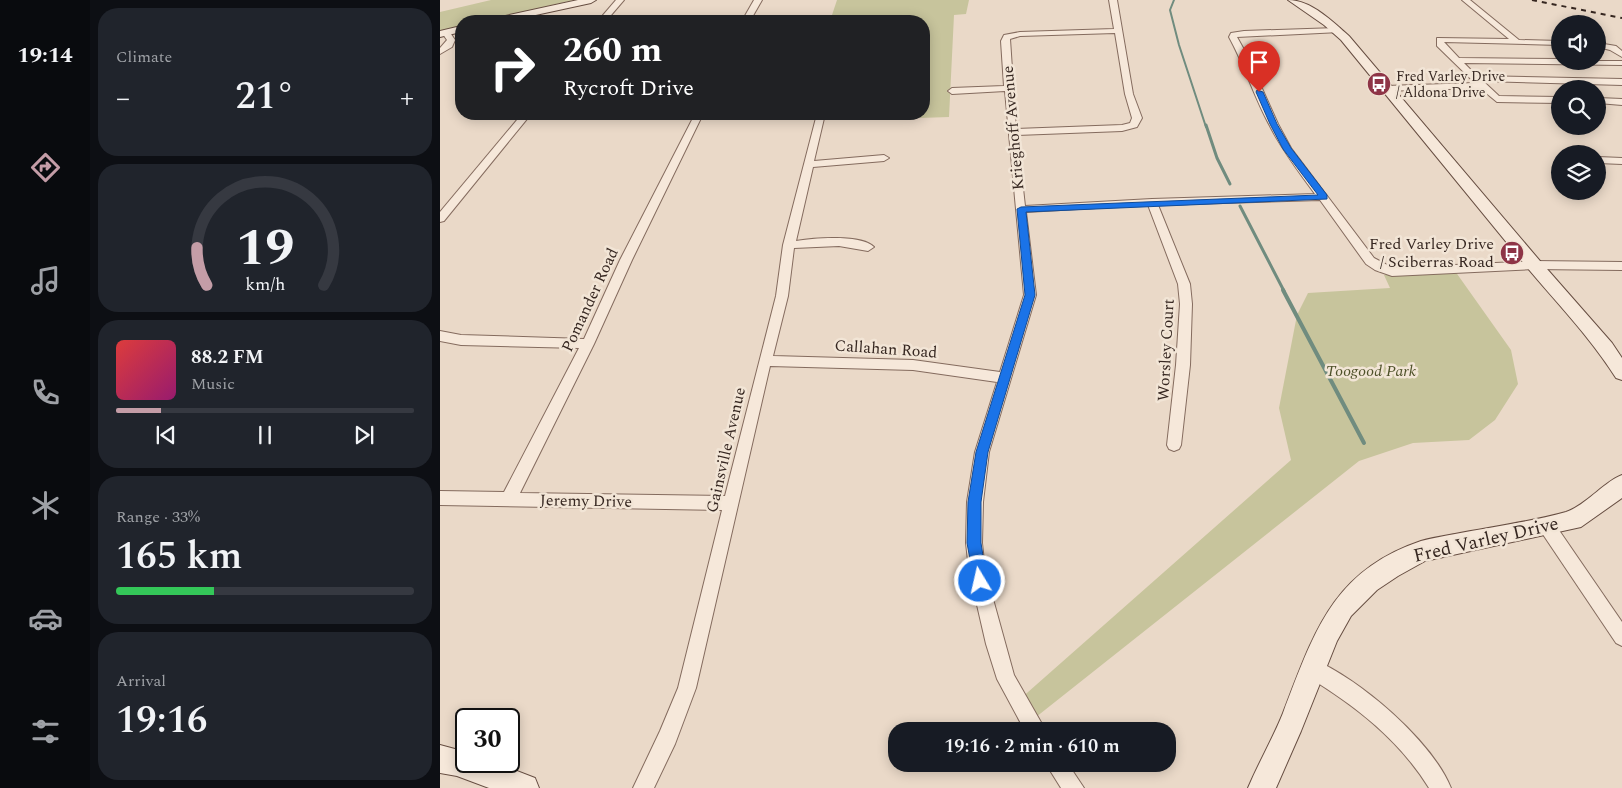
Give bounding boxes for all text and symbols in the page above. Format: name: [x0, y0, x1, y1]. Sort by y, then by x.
map controls: [1551, 15, 1606, 200]
button: sound: [1551, 15, 1606, 70]
text: 260 m: [563, 24, 662, 77]
icon: right: [480, 35, 545, 100]
text: 19:14: [17, 39, 73, 72]
pin: [1238, 41, 1280, 92]
text: Climate: [116, 45, 172, 69]
icon: arrive: [1245, 48, 1273, 76]
street label: Krieghoff Avenue: [996, 65, 1030, 191]
place label: Fred Varley Drive / Aldona Drive: [1396, 66, 1506, 103]
text: 21°: [235, 68, 295, 126]
bus stop icon: Fred Varley Drive / Aldona Drive: [1366, 71, 1392, 97]
text: Rycroft Drive: [563, 72, 694, 105]
text: −: [116, 77, 130, 120]
text: +: [400, 77, 414, 120]
button: search: [1551, 80, 1606, 135]
button: layers: [1551, 145, 1606, 200]
icon: directions: [28, 150, 63, 185]
text: 19: [236, 209, 294, 288]
place label: Fred Varley Drive / Sciberras Road: [1369, 232, 1494, 274]
bus stop icon: Fred Varley Drive / Sciberras Road: [1499, 240, 1525, 266]
street label: Pomander Road: [555, 244, 625, 356]
icon: music: [28, 263, 63, 298]
text: km/h: [245, 271, 285, 298]
street label: Worsley Court: [1151, 298, 1181, 402]
street label: Callahan Road: [834, 333, 938, 365]
text: 88.2 FM: [191, 343, 264, 372]
park label: Toogood Park: [1326, 359, 1417, 383]
text: Music: [191, 372, 235, 396]
icon: phone: [28, 375, 63, 410]
street label: Gainsville Avenue: [700, 385, 752, 515]
icon: previous: [152, 421, 180, 449]
icon: pause: [251, 421, 279, 449]
icon: next: [350, 421, 378, 449]
icon: climate: [28, 488, 63, 523]
street label: Jeremy Drive: [540, 488, 632, 514]
text: Range · 33%: [116, 505, 200, 529]
street label: Fred Varley Drive: [1410, 509, 1562, 571]
text: 165 km: [116, 528, 242, 586]
position arrow: [953, 554, 1005, 606]
icon: car: [28, 601, 63, 636]
text: Arrival: [116, 669, 166, 693]
text: 19:16: [116, 692, 207, 750]
speed limit sign: 30: [455, 708, 520, 773]
icon: filters: [28, 714, 63, 749]
text: 19:16 · 2 min · 610 m: [944, 732, 1120, 761]

